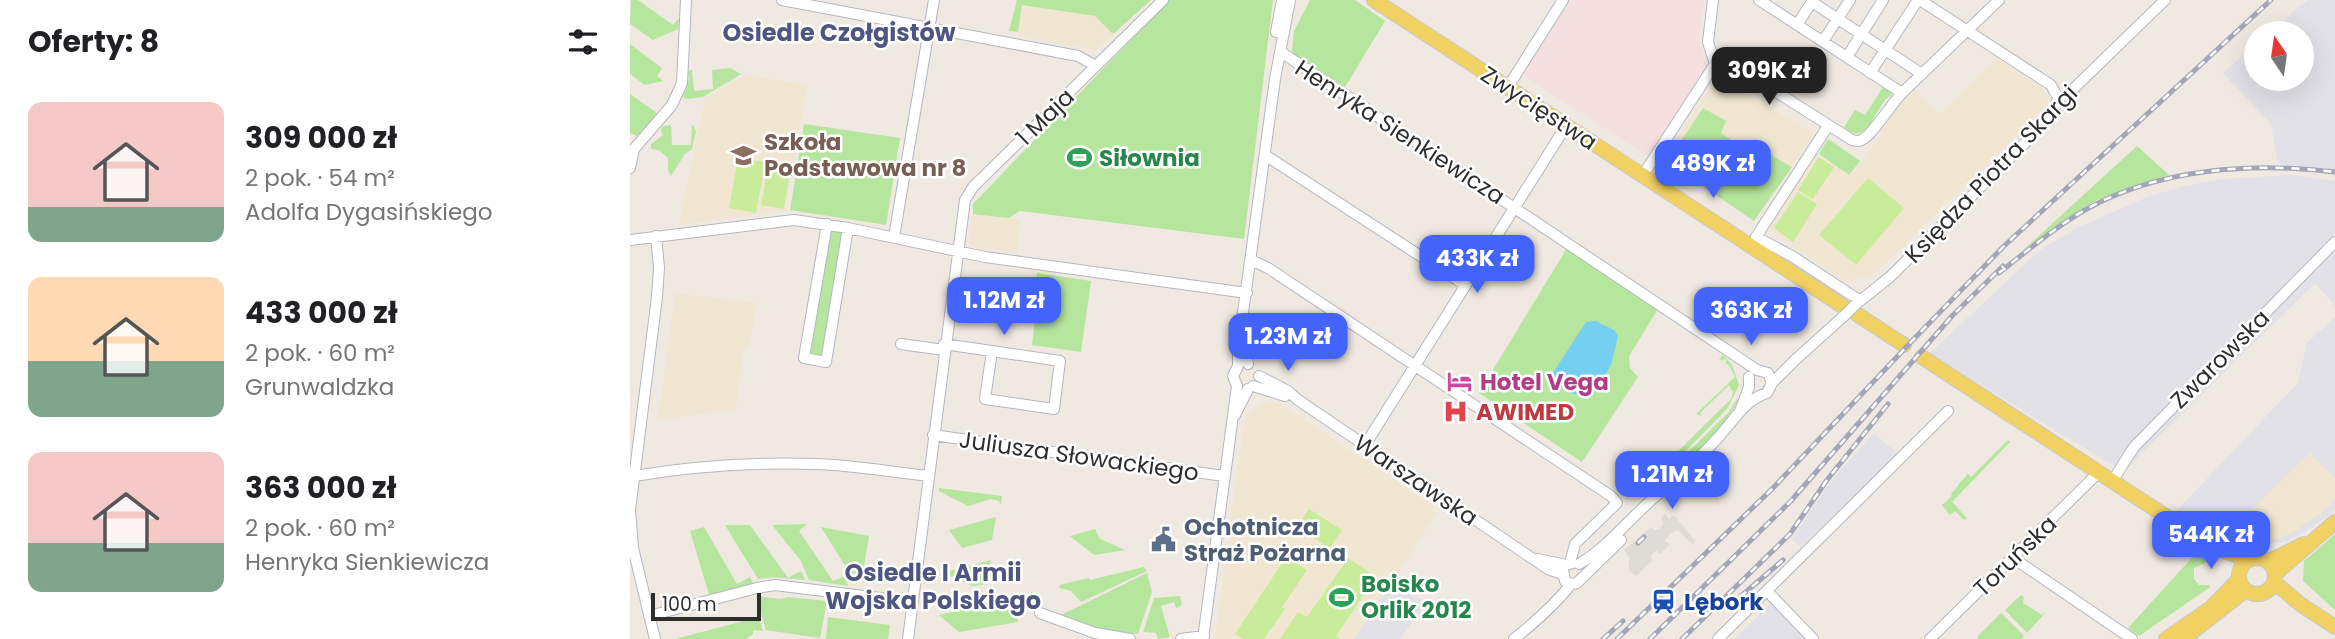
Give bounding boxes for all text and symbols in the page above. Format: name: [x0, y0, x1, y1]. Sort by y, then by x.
district label: Osiedle Czołgistów: [722, 16, 956, 49]
text: Oferty: 8: [28, 20, 159, 63]
north arrow: [2244, 21, 2314, 91]
map controls: [2244, 21, 2314, 91]
icon: filters: [564, 23, 602, 61]
pin: 309K zł: [1704, 48, 1834, 107]
street label: Henryka Sienkiewicza: [1289, 52, 1511, 212]
text: 309K zł: [1728, 54, 1810, 86]
street label: Zwycięstwa: [1475, 58, 1603, 158]
street label: Księdza Piotra Skargi: [1897, 78, 2085, 270]
street label: 1 Maja: [1009, 81, 1081, 153]
text: 309 000 zł: [245, 116, 397, 159]
place label: Szkoła Podstawowa nr 8: [764, 126, 967, 184]
icon: home: [84, 130, 168, 214]
pin: 489K zł: [1648, 140, 1778, 200]
school or university icon: Szkoła Podstawowa nr 8: [730, 141, 758, 169]
place label: Siłownia: [1099, 142, 1200, 174]
sports icon: Siłownia: [1065, 144, 1093, 172]
text: 489K zł: [1671, 147, 1755, 179]
text: 2 pok. · 54 m²: [245, 162, 395, 194]
text: Adolfa Dygasińskiego: [245, 196, 492, 228]
pin: 433K zł: [1412, 236, 1542, 295]
text: 433K zł: [1435, 242, 1519, 274]
pin: 1.12M zł: [932, 278, 1076, 337]
text: 1.12M zł: [963, 284, 1045, 316]
pin: 363K zł: [1686, 288, 1816, 347]
text: 433 000 zł: [245, 291, 398, 334]
text: 363K zł: [1710, 294, 1792, 326]
street label: Zwarowska: [2163, 302, 2277, 416]
icon: home: [84, 305, 168, 389]
pin: 1.23M zł: [1216, 314, 1360, 373]
text: 1.23M zł: [1245, 320, 1331, 352]
text: 2 pok. · 60 m²: [245, 337, 395, 369]
place label: Hotel Vega: [1480, 366, 1609, 398]
hotel icon: Hotel Vega: [1446, 368, 1474, 396]
text: Grunwaldzka: [245, 371, 394, 403]
place label: AWIMED: [1476, 396, 1574, 428]
hospital icon: AWIMED: [1442, 398, 1470, 426]
street label: Juliusza Słowackiego: [957, 423, 1201, 489]
street label: Warszawska: [1348, 427, 1484, 533]
pin: 1.21M zł: [1600, 452, 1744, 511]
text: 1.21M zł: [1631, 458, 1713, 490]
text: 363 000 zł: [245, 466, 396, 509]
icon: home: [84, 480, 168, 564]
street label: Toruńska: [1966, 508, 2064, 604]
place label: Ochotnicza Straż Pożarna: [1184, 511, 1346, 569]
text: 2 pok. · 60 m²: [245, 512, 395, 544]
pin: 544K zł: [2146, 512, 2276, 571]
text: 544K zł: [2168, 518, 2254, 550]
public building icon: Ochotnicza Straż Pożarna: [1150, 526, 1178, 554]
text: Henryka Sienkiewicza: [245, 546, 489, 578]
district label: Osiedle I Armii Wojska Polskiego: [825, 556, 1041, 617]
place label: Boisko Orlik 2012: [1361, 568, 1472, 626]
sports icon: Boisko Orlik 2012: [1327, 583, 1355, 611]
place label: Lębork: [1684, 586, 1764, 618]
station icon: Lębork: [1650, 588, 1678, 616]
scale bar: [651, 590, 761, 622]
text: 100 m: [662, 591, 717, 618]

